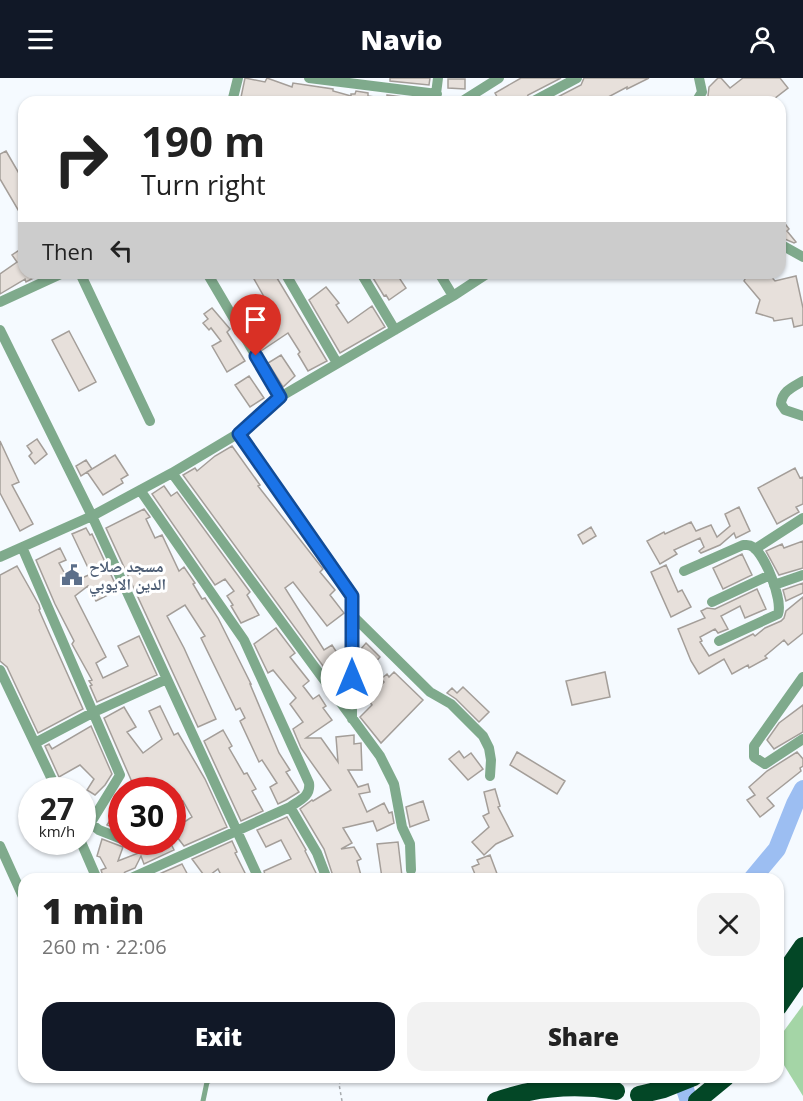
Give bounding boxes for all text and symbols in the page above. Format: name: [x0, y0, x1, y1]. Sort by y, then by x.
text: Navio: [361, 21, 442, 58]
icon: menu: [24, 23, 57, 56]
icon: person: [746, 23, 779, 56]
text: 190 m: [141, 112, 265, 169]
icon: right: [42, 120, 120, 198]
text: Turn right: [141, 166, 266, 203]
icon: left: [105, 234, 138, 267]
text: Then: [42, 236, 93, 266]
pin: [230, 294, 281, 356]
icon: arrive: [239, 303, 272, 336]
place label: مسجد صلاح الدين الايوبي: [89, 555, 166, 597]
public building icon: مسجد صلاح الدين الايوبي: [60, 563, 84, 587]
position arrow: [320, 646, 384, 710]
speed limit sign: 30: [108, 777, 186, 855]
text: 27: [40, 788, 74, 829]
text: km/h: [39, 821, 75, 841]
text: 1 min: [42, 886, 144, 935]
button: close: [697, 893, 760, 956]
text: 260 m · 22:06: [42, 933, 167, 960]
button: Exit: [42, 1002, 395, 1071]
button: Share: [407, 1002, 760, 1071]

